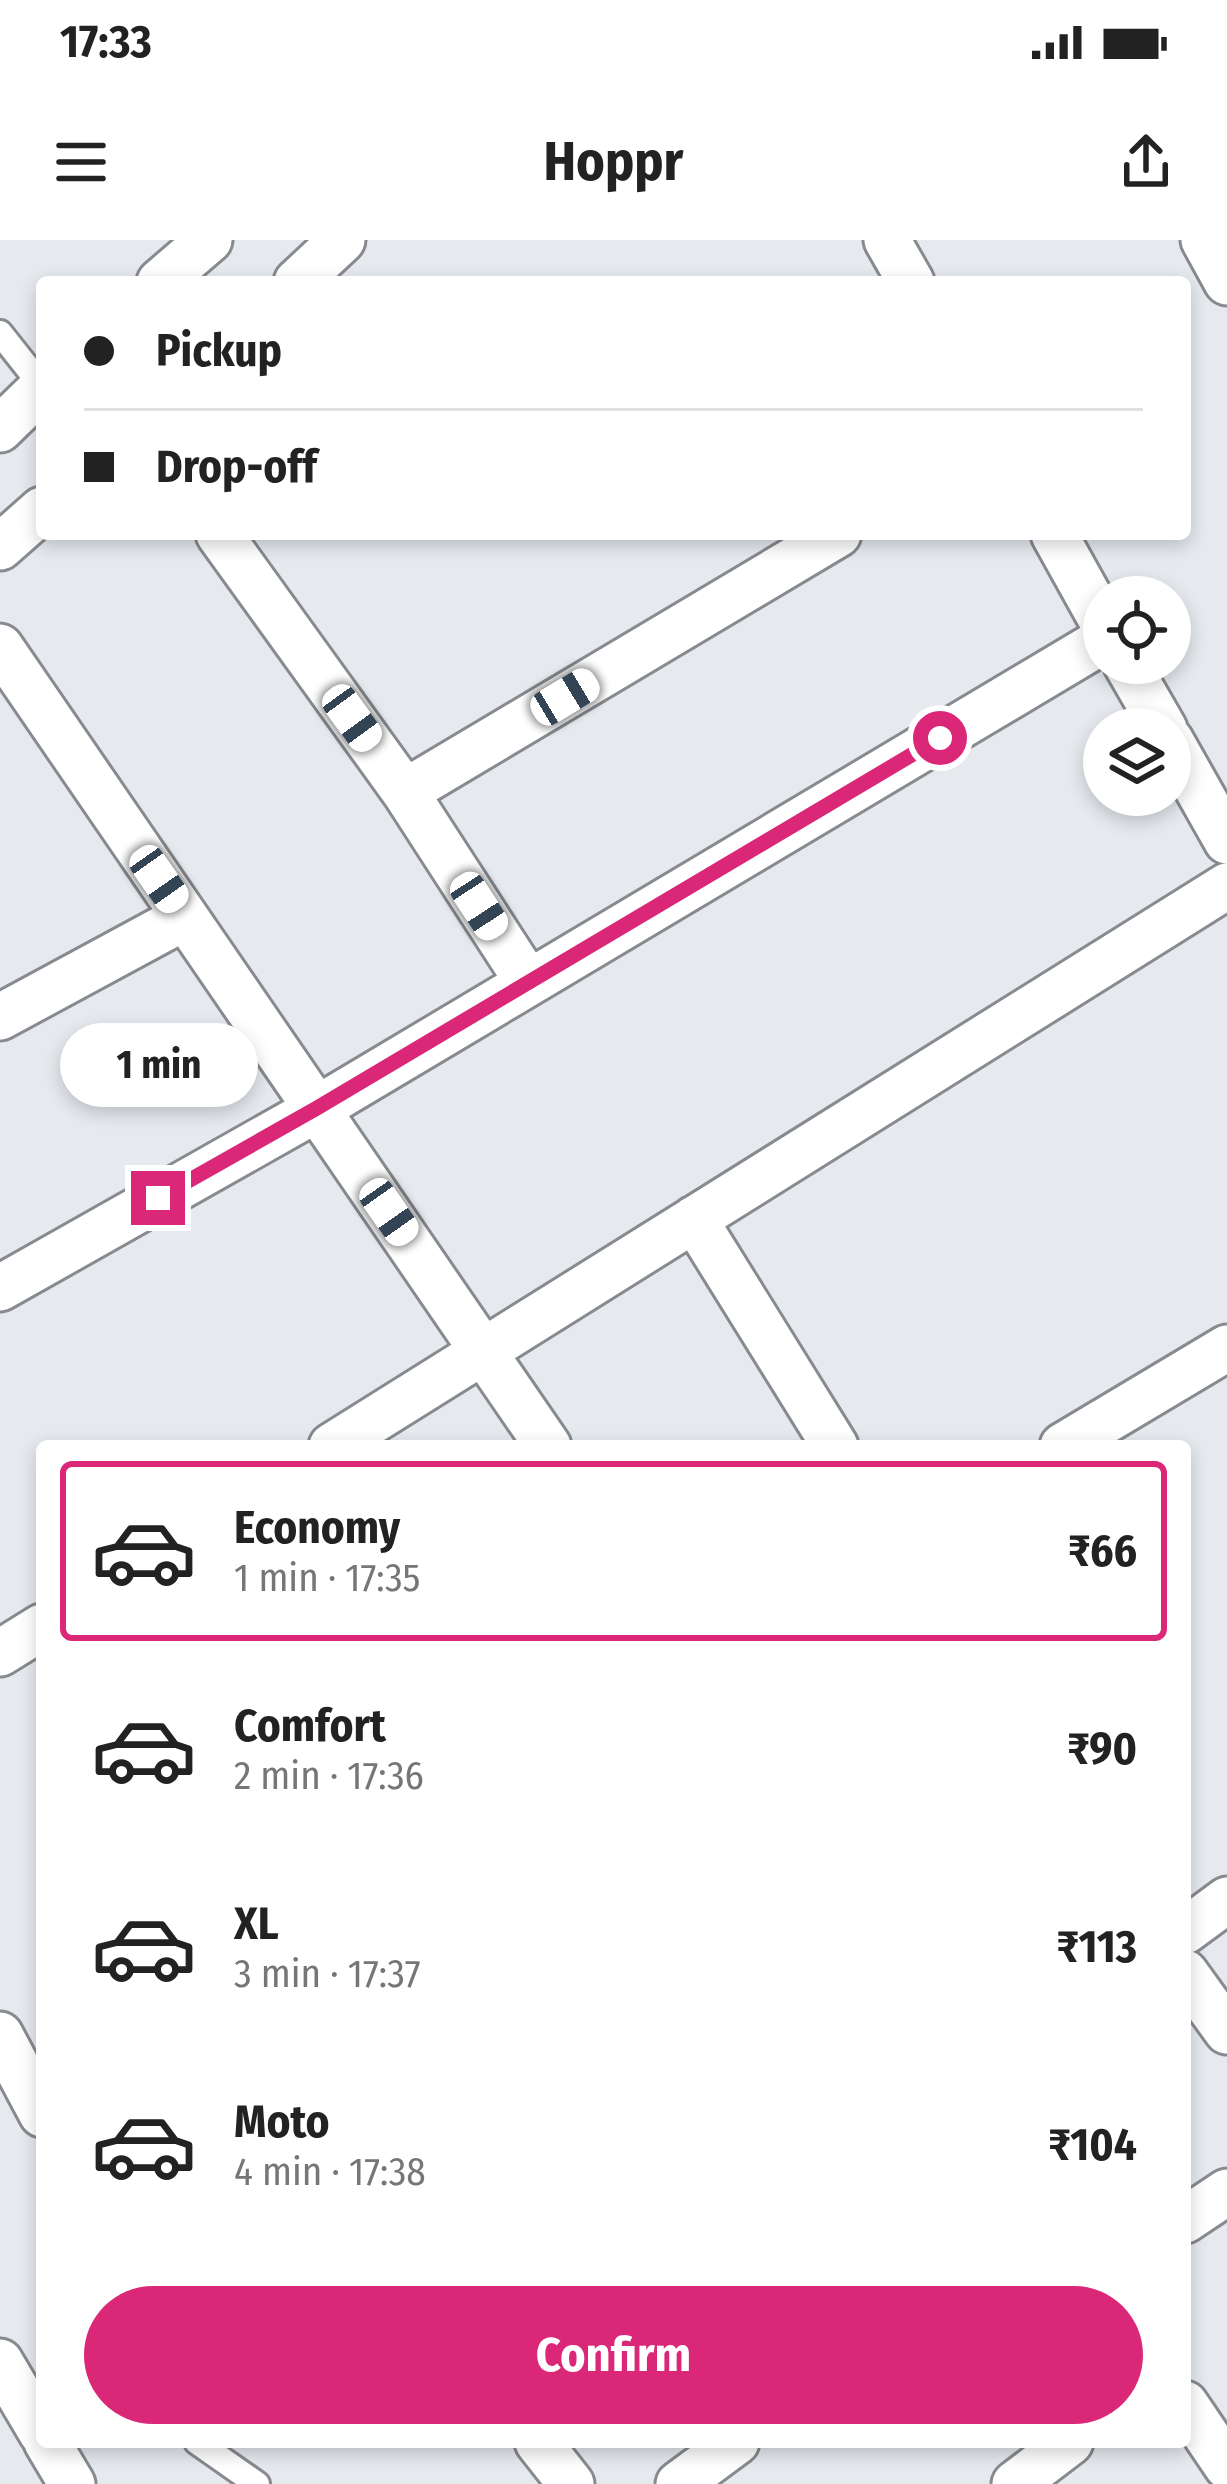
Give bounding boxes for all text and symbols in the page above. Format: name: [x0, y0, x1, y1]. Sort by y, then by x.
text: 17:33: [60, 15, 152, 69]
icon: menu: [48, 129, 114, 195]
icon: share: [1113, 129, 1179, 195]
text: Hoppr: [544, 130, 683, 194]
text: Pickup: [156, 324, 282, 378]
text: Drop-off: [156, 440, 317, 494]
map controls: [1083, 576, 1191, 816]
button: locate: [1083, 576, 1191, 684]
car: [525, 663, 605, 731]
car: [316, 678, 388, 758]
button: layers: [1083, 708, 1191, 816]
route start: [913, 711, 967, 765]
car: [124, 839, 194, 919]
car: [444, 866, 514, 946]
callout: 1 min: [59, 1024, 257, 1108]
text: 1 min: [117, 1042, 201, 1088]
route end: [131, 1171, 185, 1225]
car: [354, 1172, 424, 1252]
icon: car: [90, 1497, 198, 1605]
text: Economy: [234, 1501, 400, 1555]
text: ₹66: [1068, 1524, 1137, 1578]
text: 1 min · 17:35: [234, 1555, 420, 1601]
icon: car: [90, 1695, 198, 1803]
text: Comfort: [234, 1699, 386, 1753]
text: ₹90: [1067, 1722, 1137, 1776]
text: 2 min · 17:36: [234, 1753, 424, 1799]
icon: car: [90, 1893, 198, 2001]
text: XL: [234, 1897, 279, 1951]
text: ₹113: [1056, 1920, 1137, 1974]
text: 3 min · 17:37: [234, 1951, 421, 1997]
icon: car: [90, 2091, 198, 2199]
text: Moto: [234, 2095, 330, 2149]
text: ₹104: [1048, 2118, 1137, 2172]
text: 4 min · 17:38: [234, 2149, 426, 2195]
button: Confirm: [84, 2286, 1143, 2424]

